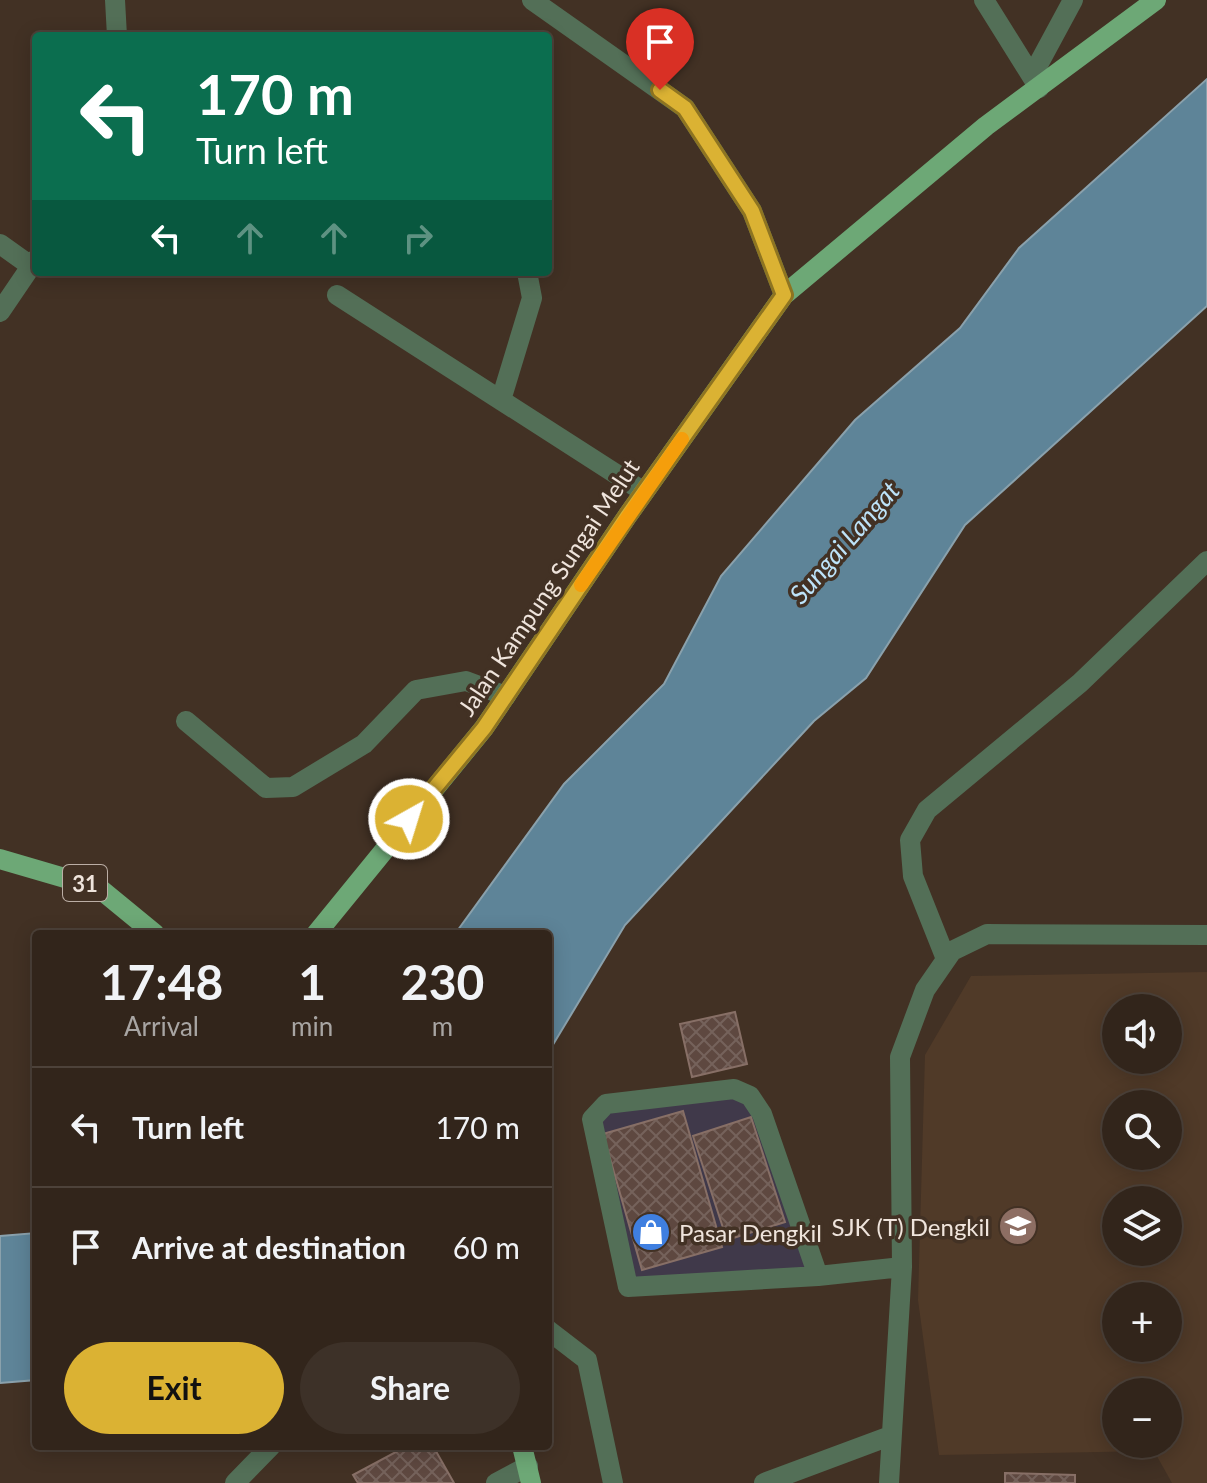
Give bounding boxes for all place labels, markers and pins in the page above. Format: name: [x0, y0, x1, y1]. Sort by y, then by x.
pin: [626, 8, 694, 90]
school or university icon: SJK (T) Dengkil: [997, 1205, 1039, 1247]
shop icon: Pasar Dengkil: [630, 1211, 672, 1253]
place label: SJK (T) Dengkil: [831, 1212, 990, 1241]
place label: Pasar Dengkil: [679, 1218, 822, 1247]

